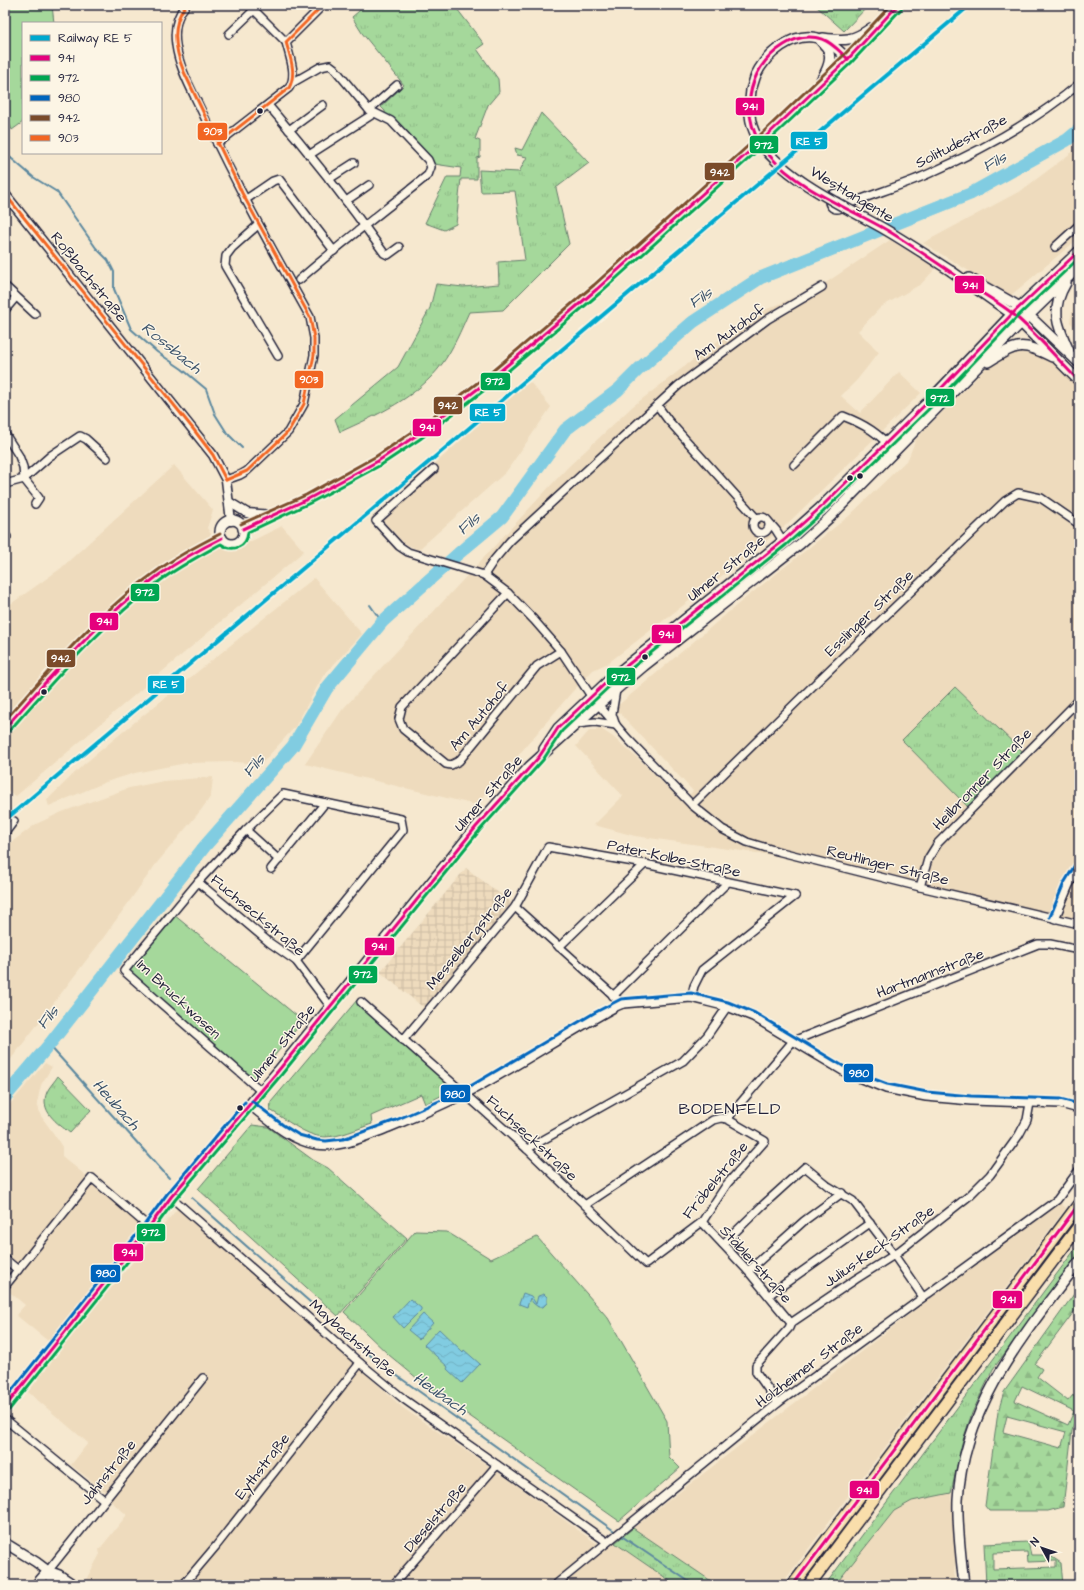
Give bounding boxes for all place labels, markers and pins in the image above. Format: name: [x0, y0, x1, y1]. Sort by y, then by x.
unlabelled marker: [255, 106, 265, 116]
unlabelled marker: [855, 471, 865, 481]
unlabelled marker: [845, 473, 855, 483]
unlabelled marker: [640, 652, 650, 662]
unlabelled marker: [39, 687, 49, 697]
unlabelled marker: [235, 1103, 245, 1113]

